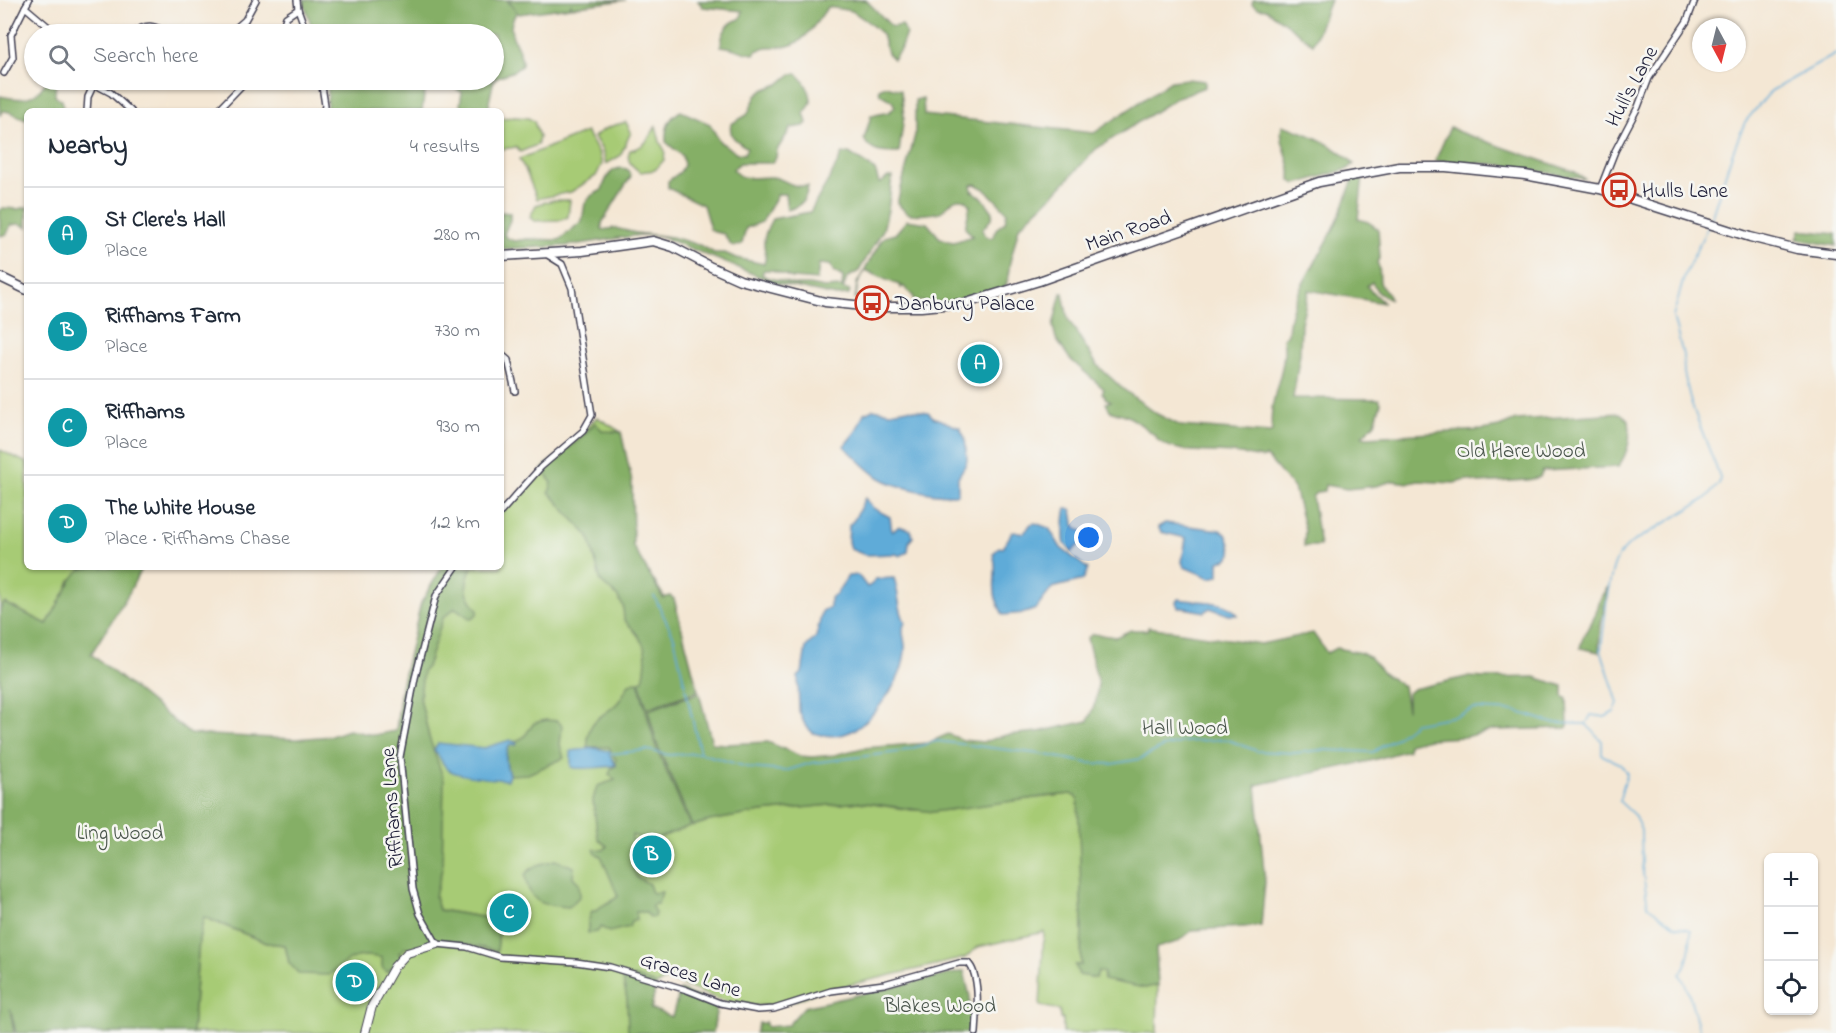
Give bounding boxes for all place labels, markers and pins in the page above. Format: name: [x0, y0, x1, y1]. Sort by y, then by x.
bus stop icon: Hulls Lane: [1601, 172, 1637, 208]
place label: Hulls Lane: [1642, 177, 1729, 207]
bus stop icon: Danbury Palace: [854, 285, 890, 321]
place label: Danbury Palace: [894, 290, 1035, 322]
pin: A: [960, 342, 1000, 386]
pin: B: [632, 832, 672, 878]
pin: C: [490, 890, 528, 936]
pin: D: [336, 960, 374, 1004]

